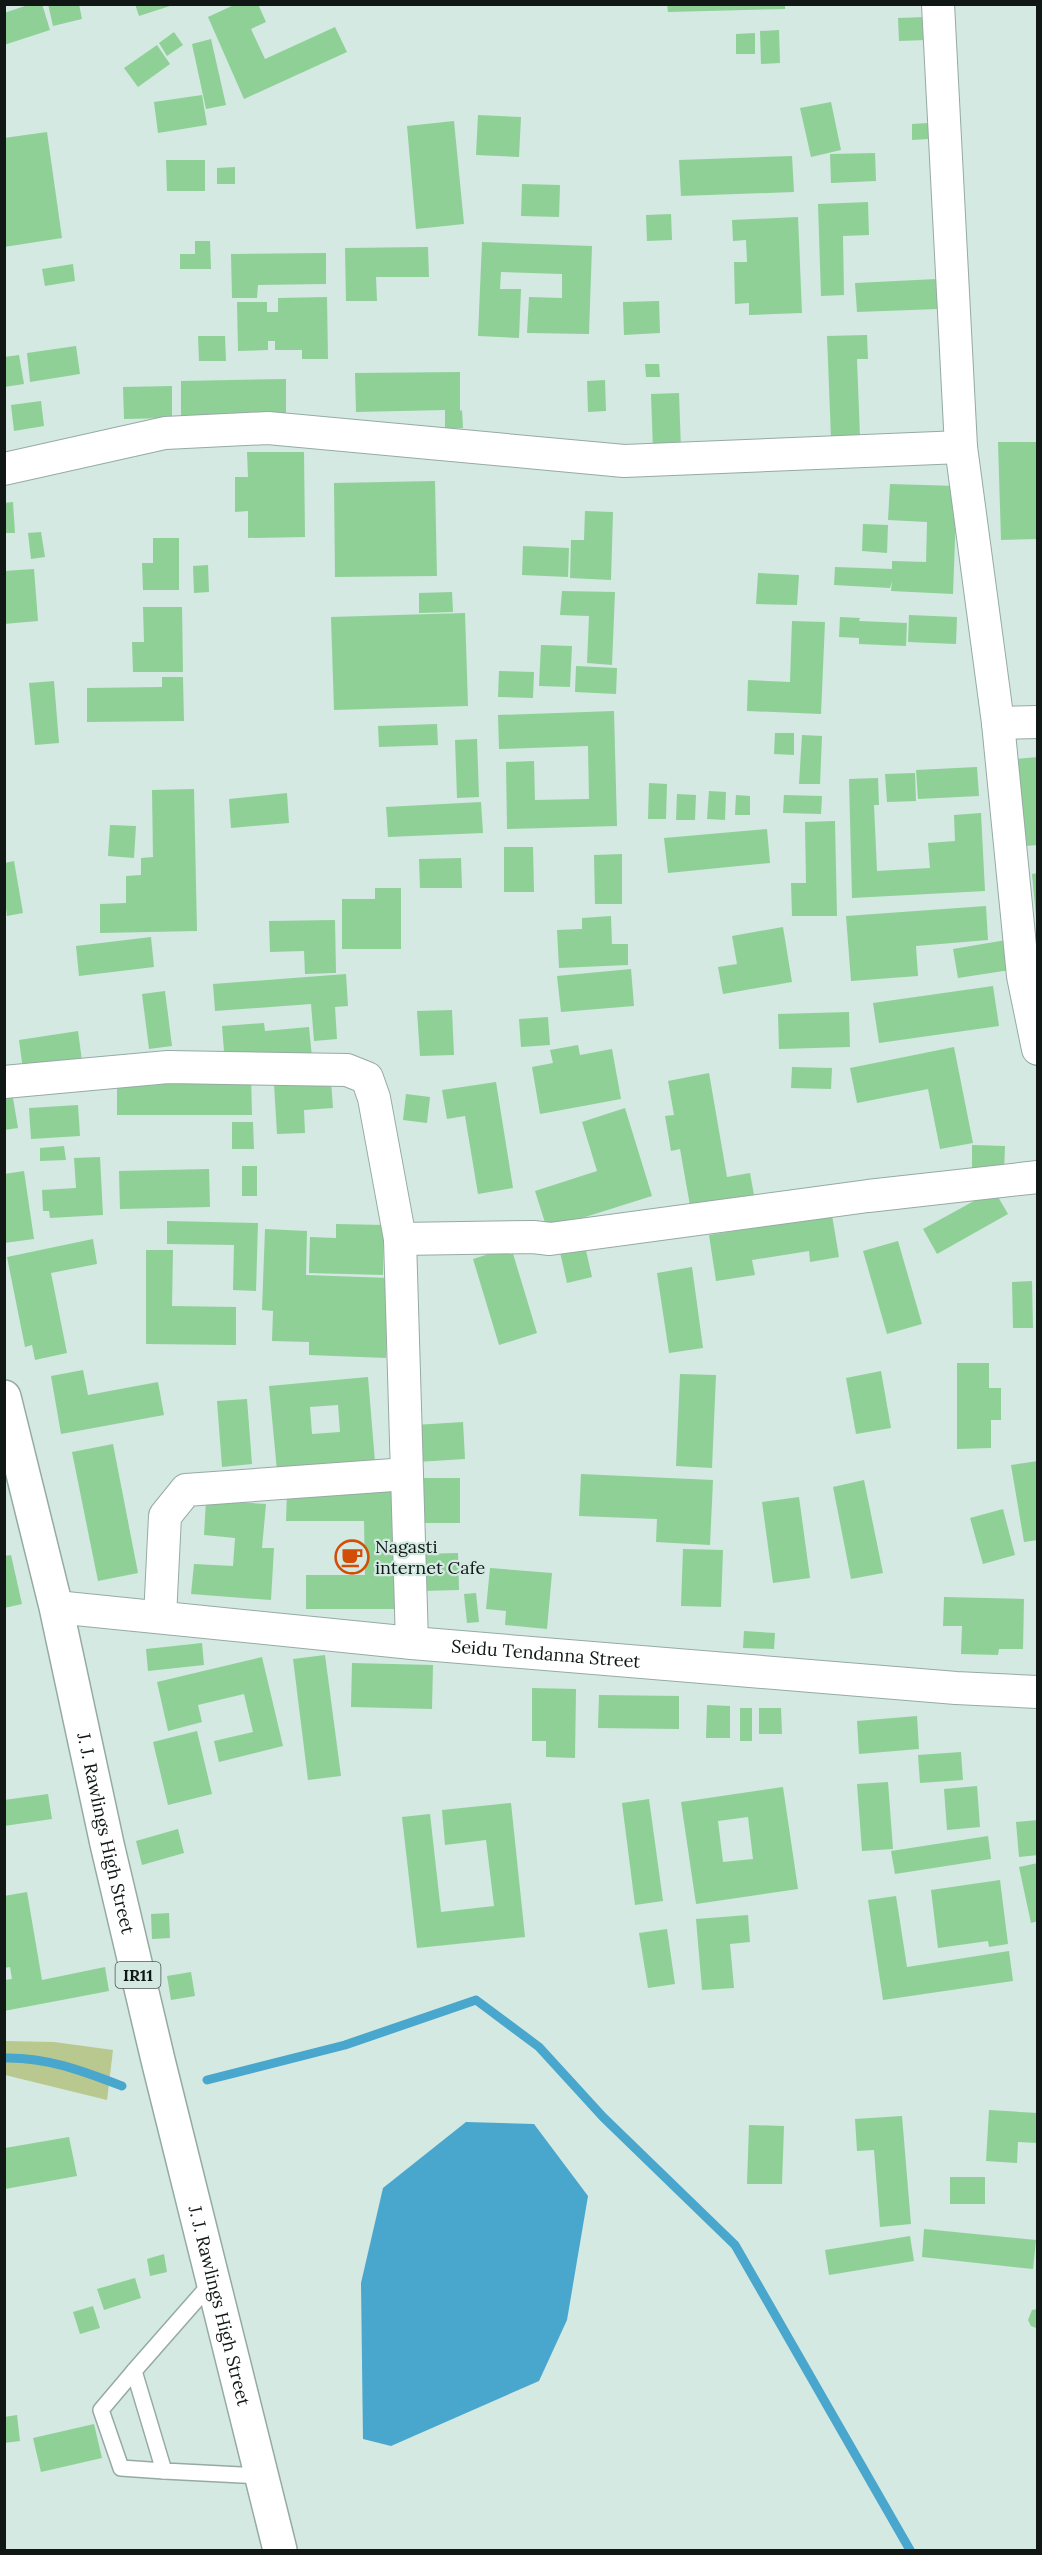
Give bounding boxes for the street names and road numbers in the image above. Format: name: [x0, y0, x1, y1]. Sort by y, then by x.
street label: Seidu Tendanna Street: [450, 1634, 641, 1673]
street label: J. J. Rawlings High Street: [72, 1729, 140, 1936]
road number: IR11: [116, 1962, 160, 1988]
street label: J. J. Rawlings High Street: [183, 2202, 256, 2408]

